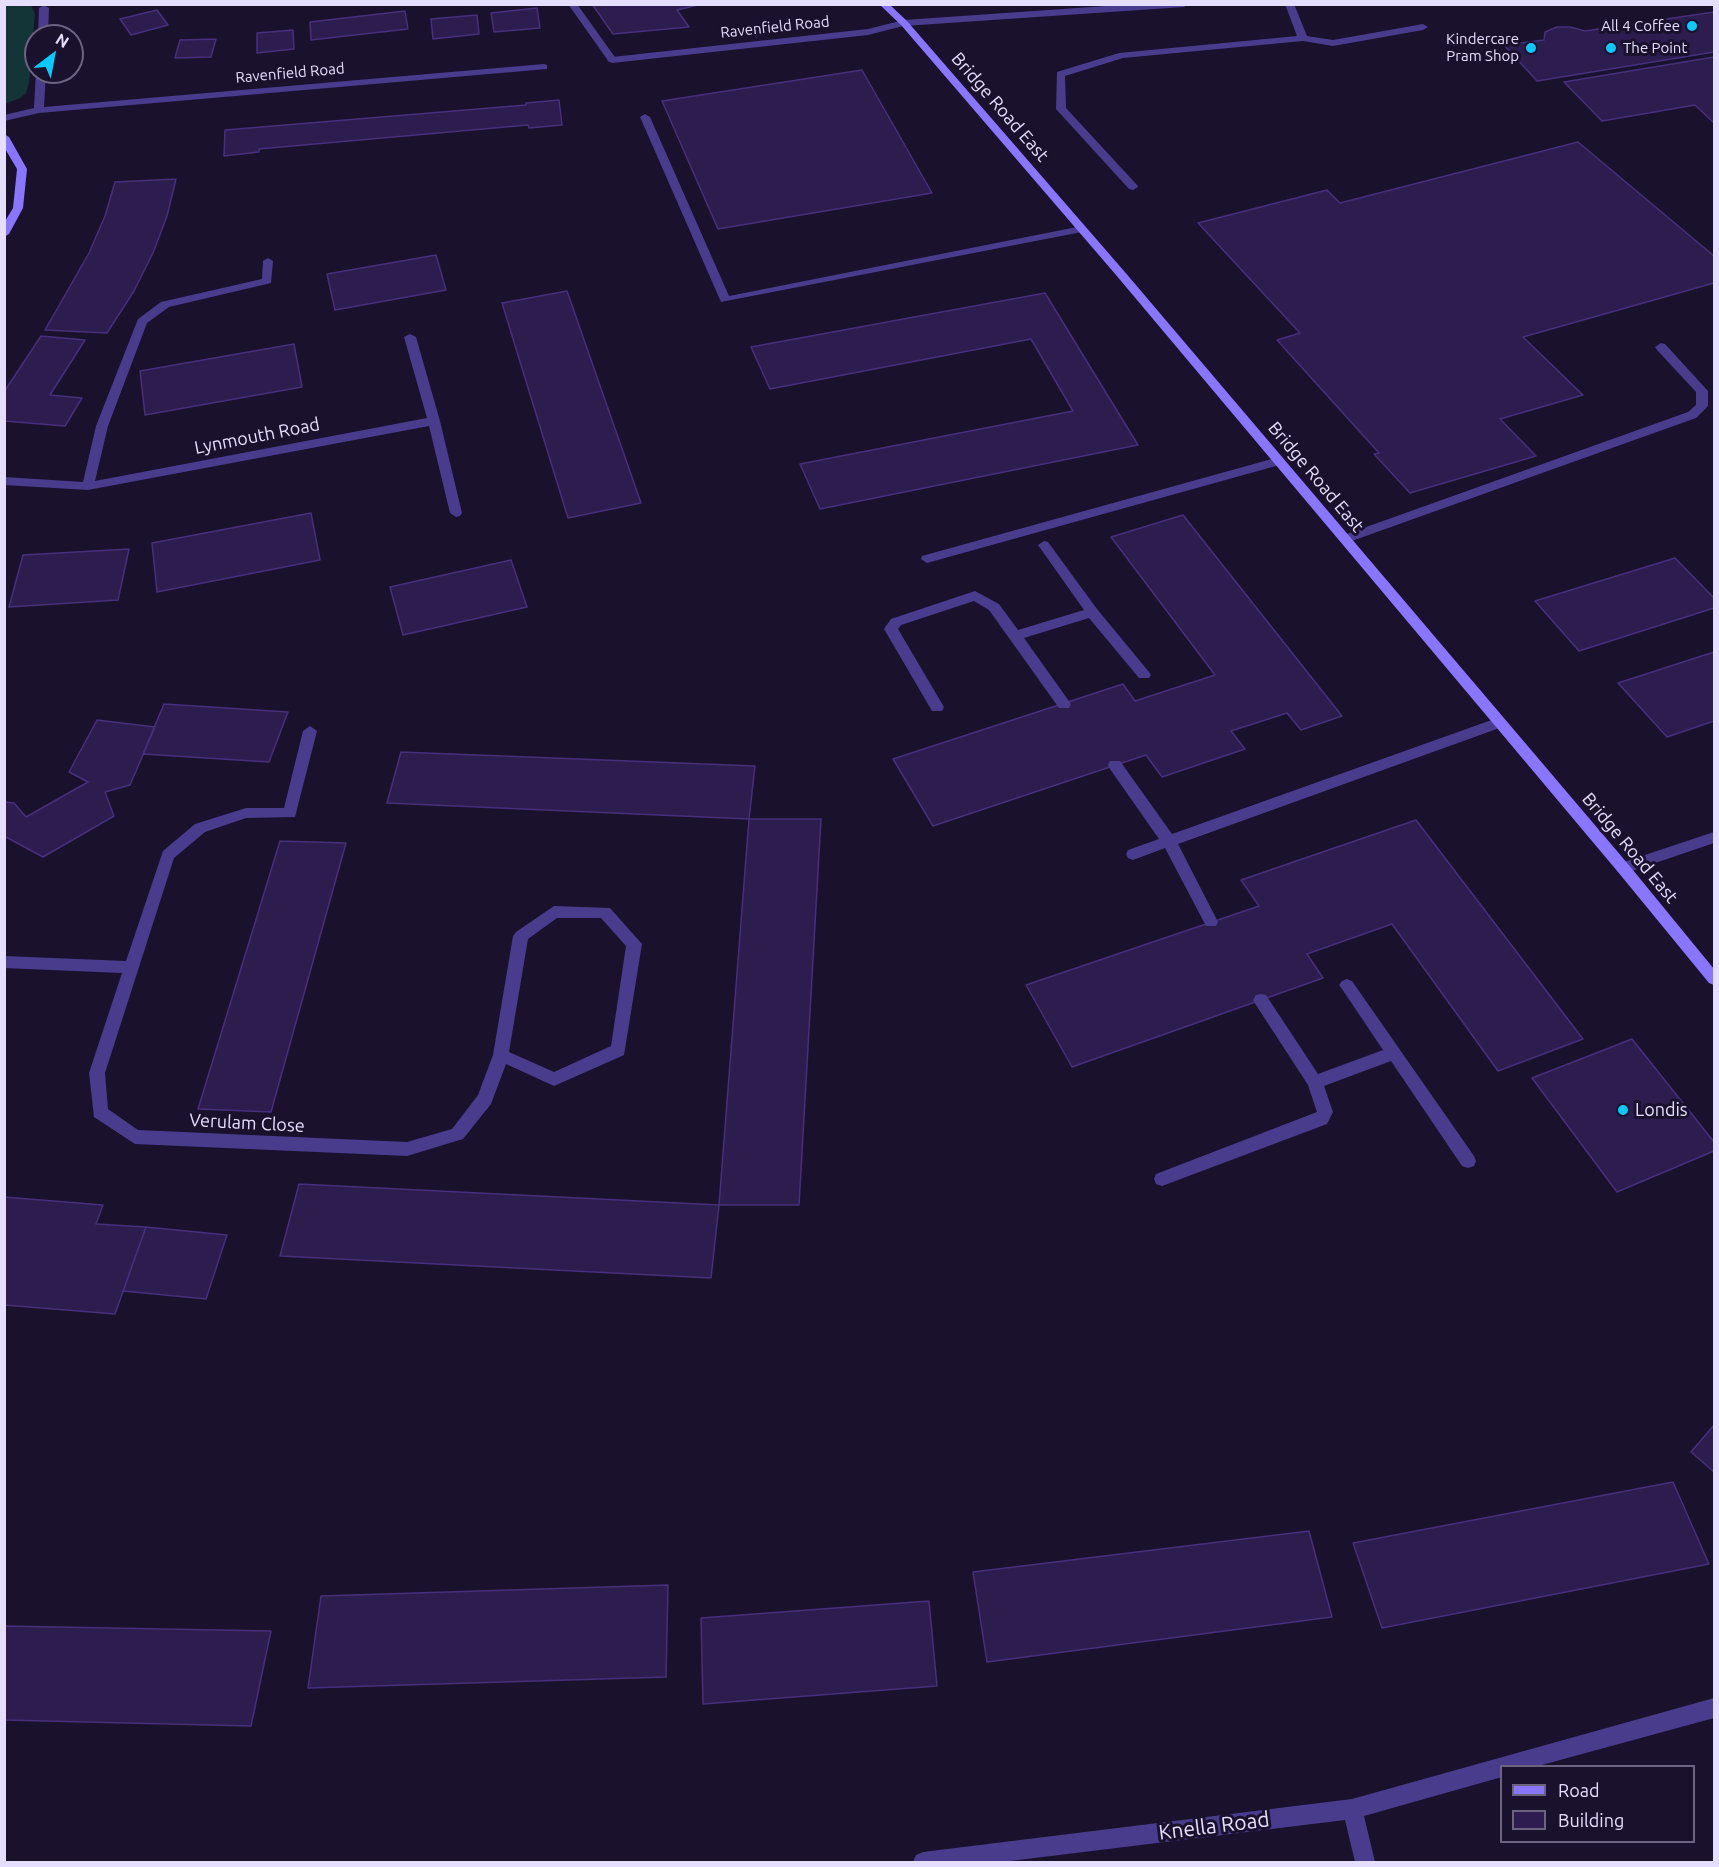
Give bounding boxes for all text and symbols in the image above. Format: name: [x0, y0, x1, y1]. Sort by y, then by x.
street label: Ravenfield Road: [720, 12, 830, 42]
place label: All 4 Coffee: [1601, 17, 1680, 35]
marker: All 4 Coffee: [1685, 19, 1699, 33]
north arrow: [24, 24, 84, 84]
text: N: [53, 30, 72, 51]
place label: Kindercare Pram Shop: [1446, 30, 1519, 65]
place label: The Point: [1623, 39, 1687, 57]
marker: Kindercare Pram Shop: [1524, 41, 1538, 55]
marker: The Point: [1604, 41, 1618, 55]
street label: Bridge Road East: [947, 48, 1053, 166]
street label: Ravenfield Road: [235, 59, 345, 87]
street label: Lynmouth Road: [193, 413, 321, 459]
street label: Bridge Road East: [1264, 417, 1368, 537]
street label: Bridge Road East: [1578, 788, 1682, 908]
place label: Londis: [1635, 1099, 1688, 1121]
marker: Londis: [1616, 1103, 1630, 1117]
street label: Verulam Close: [189, 1109, 305, 1137]
legend: [1500, 1765, 1695, 1843]
text: Road: [1558, 1780, 1600, 1800]
street label: Knella Road: [1157, 1807, 1271, 1845]
text: Building: [1558, 1810, 1624, 1830]

